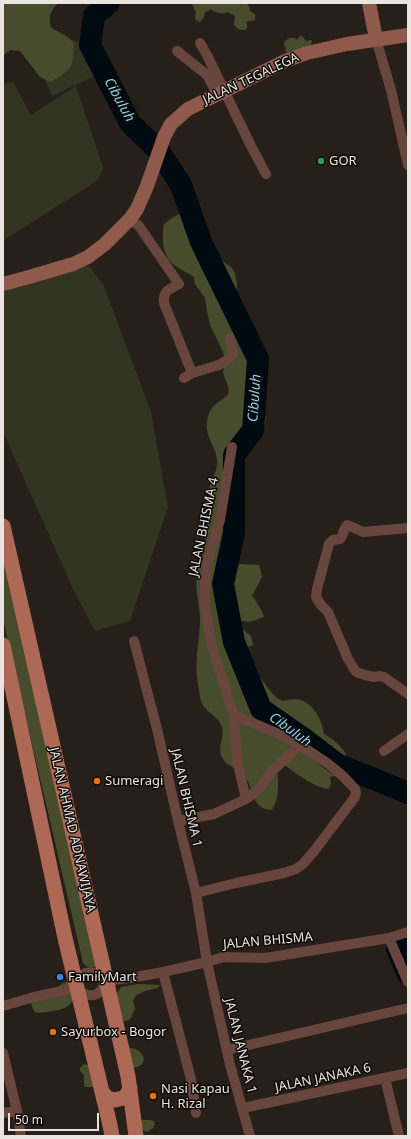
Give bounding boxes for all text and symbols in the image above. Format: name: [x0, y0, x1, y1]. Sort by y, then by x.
street label: JALAN TEGALEGA: [200, 50, 302, 108]
water label: Cibuluh: [100, 75, 138, 125]
place label: GOR: [329, 153, 357, 169]
marker: GOR: [316, 156, 326, 166]
water label: Cibuluh: [245, 374, 265, 422]
street label: JALAN BHISMA 4: [186, 476, 222, 578]
water label: Cibuluh: [266, 709, 314, 751]
street label: JALAN AHMAD ADNAWIJAYA: [45, 746, 99, 914]
street label: JALAN BHISMA 1: [167, 747, 205, 849]
place label: Sumeragi: [105, 773, 163, 789]
marker: Sumeragi: [92, 776, 102, 786]
street label: JALAN BHISMA: [223, 929, 313, 953]
place label: FamilyMart: [68, 969, 137, 985]
marker: FamilyMart: [55, 972, 65, 982]
street label: JALAN JANAKA 1: [221, 997, 259, 1095]
place label: Sayurbox - Bogor: [61, 1024, 166, 1040]
marker: Sayurbox - Bogor: [48, 1027, 58, 1037]
street label: JALAN JANAKA 6: [274, 1060, 372, 1096]
place label: Nasi Kapau H. Rizal: [161, 1081, 230, 1112]
marker: Nasi Kapau H. Rizal: [148, 1091, 158, 1101]
scale bar: [10, 1105, 101, 1131]
text: 50 m: [15, 1111, 43, 1128]

